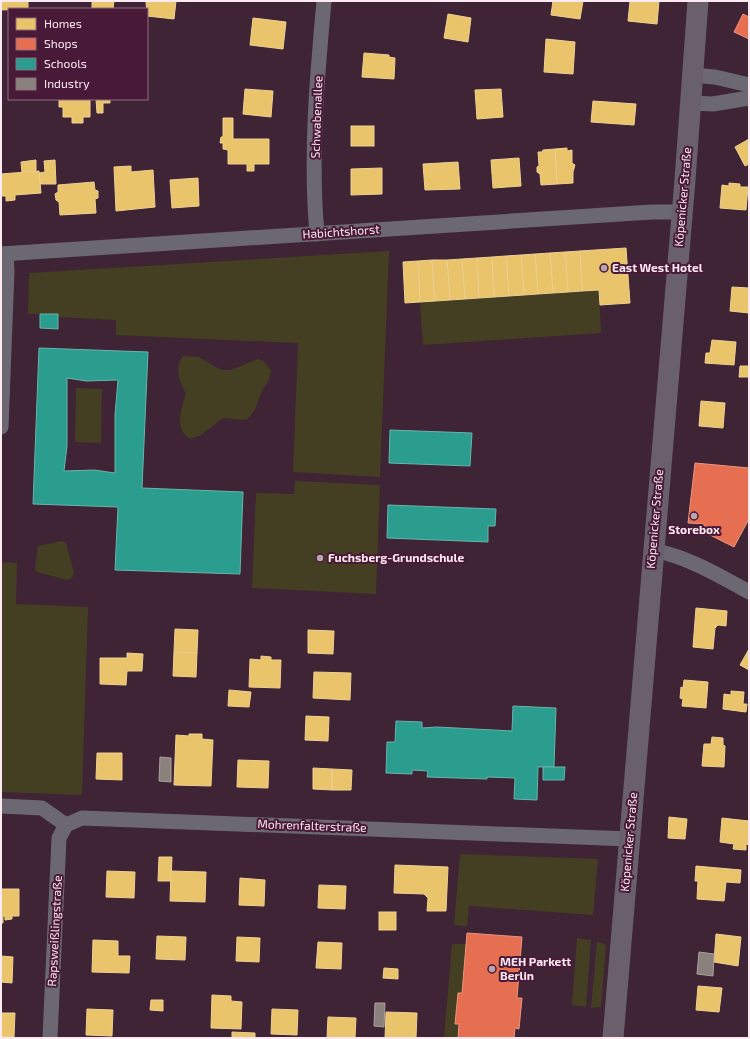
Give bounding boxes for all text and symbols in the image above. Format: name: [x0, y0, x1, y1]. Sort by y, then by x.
legend: [8, 8, 148, 100]
text: Homes: [44, 16, 82, 30]
text: Shops: [44, 36, 78, 50]
text: Schools: [44, 56, 87, 70]
street label: Schwabenallee: [308, 75, 324, 159]
text: Industry: [44, 76, 90, 90]
street label: Köpenicker Straße: [671, 147, 693, 247]
street label: Habichtshorst: [302, 221, 380, 241]
place label: East West Hotel: [612, 260, 703, 274]
marker: East West Hotel: [599, 263, 609, 273]
street label: Köpenicker Straße: [643, 469, 665, 569]
marker: Storebox: [689, 511, 699, 521]
place label: Storebox: [668, 522, 720, 536]
place label: Fuchsberg-Grundschule: [328, 550, 464, 564]
marker: Fuchsberg-Grundschule: [315, 553, 325, 563]
street label: Köpenicker Straße: [617, 792, 639, 892]
street label: Mohrenfalterstraße: [257, 816, 367, 834]
street label: Rapsweißlingstraße: [44, 875, 64, 987]
place label: MEH Parkett Berlin: [500, 954, 571, 982]
marker: MEH Parkett Berlin: [487, 964, 497, 974]

